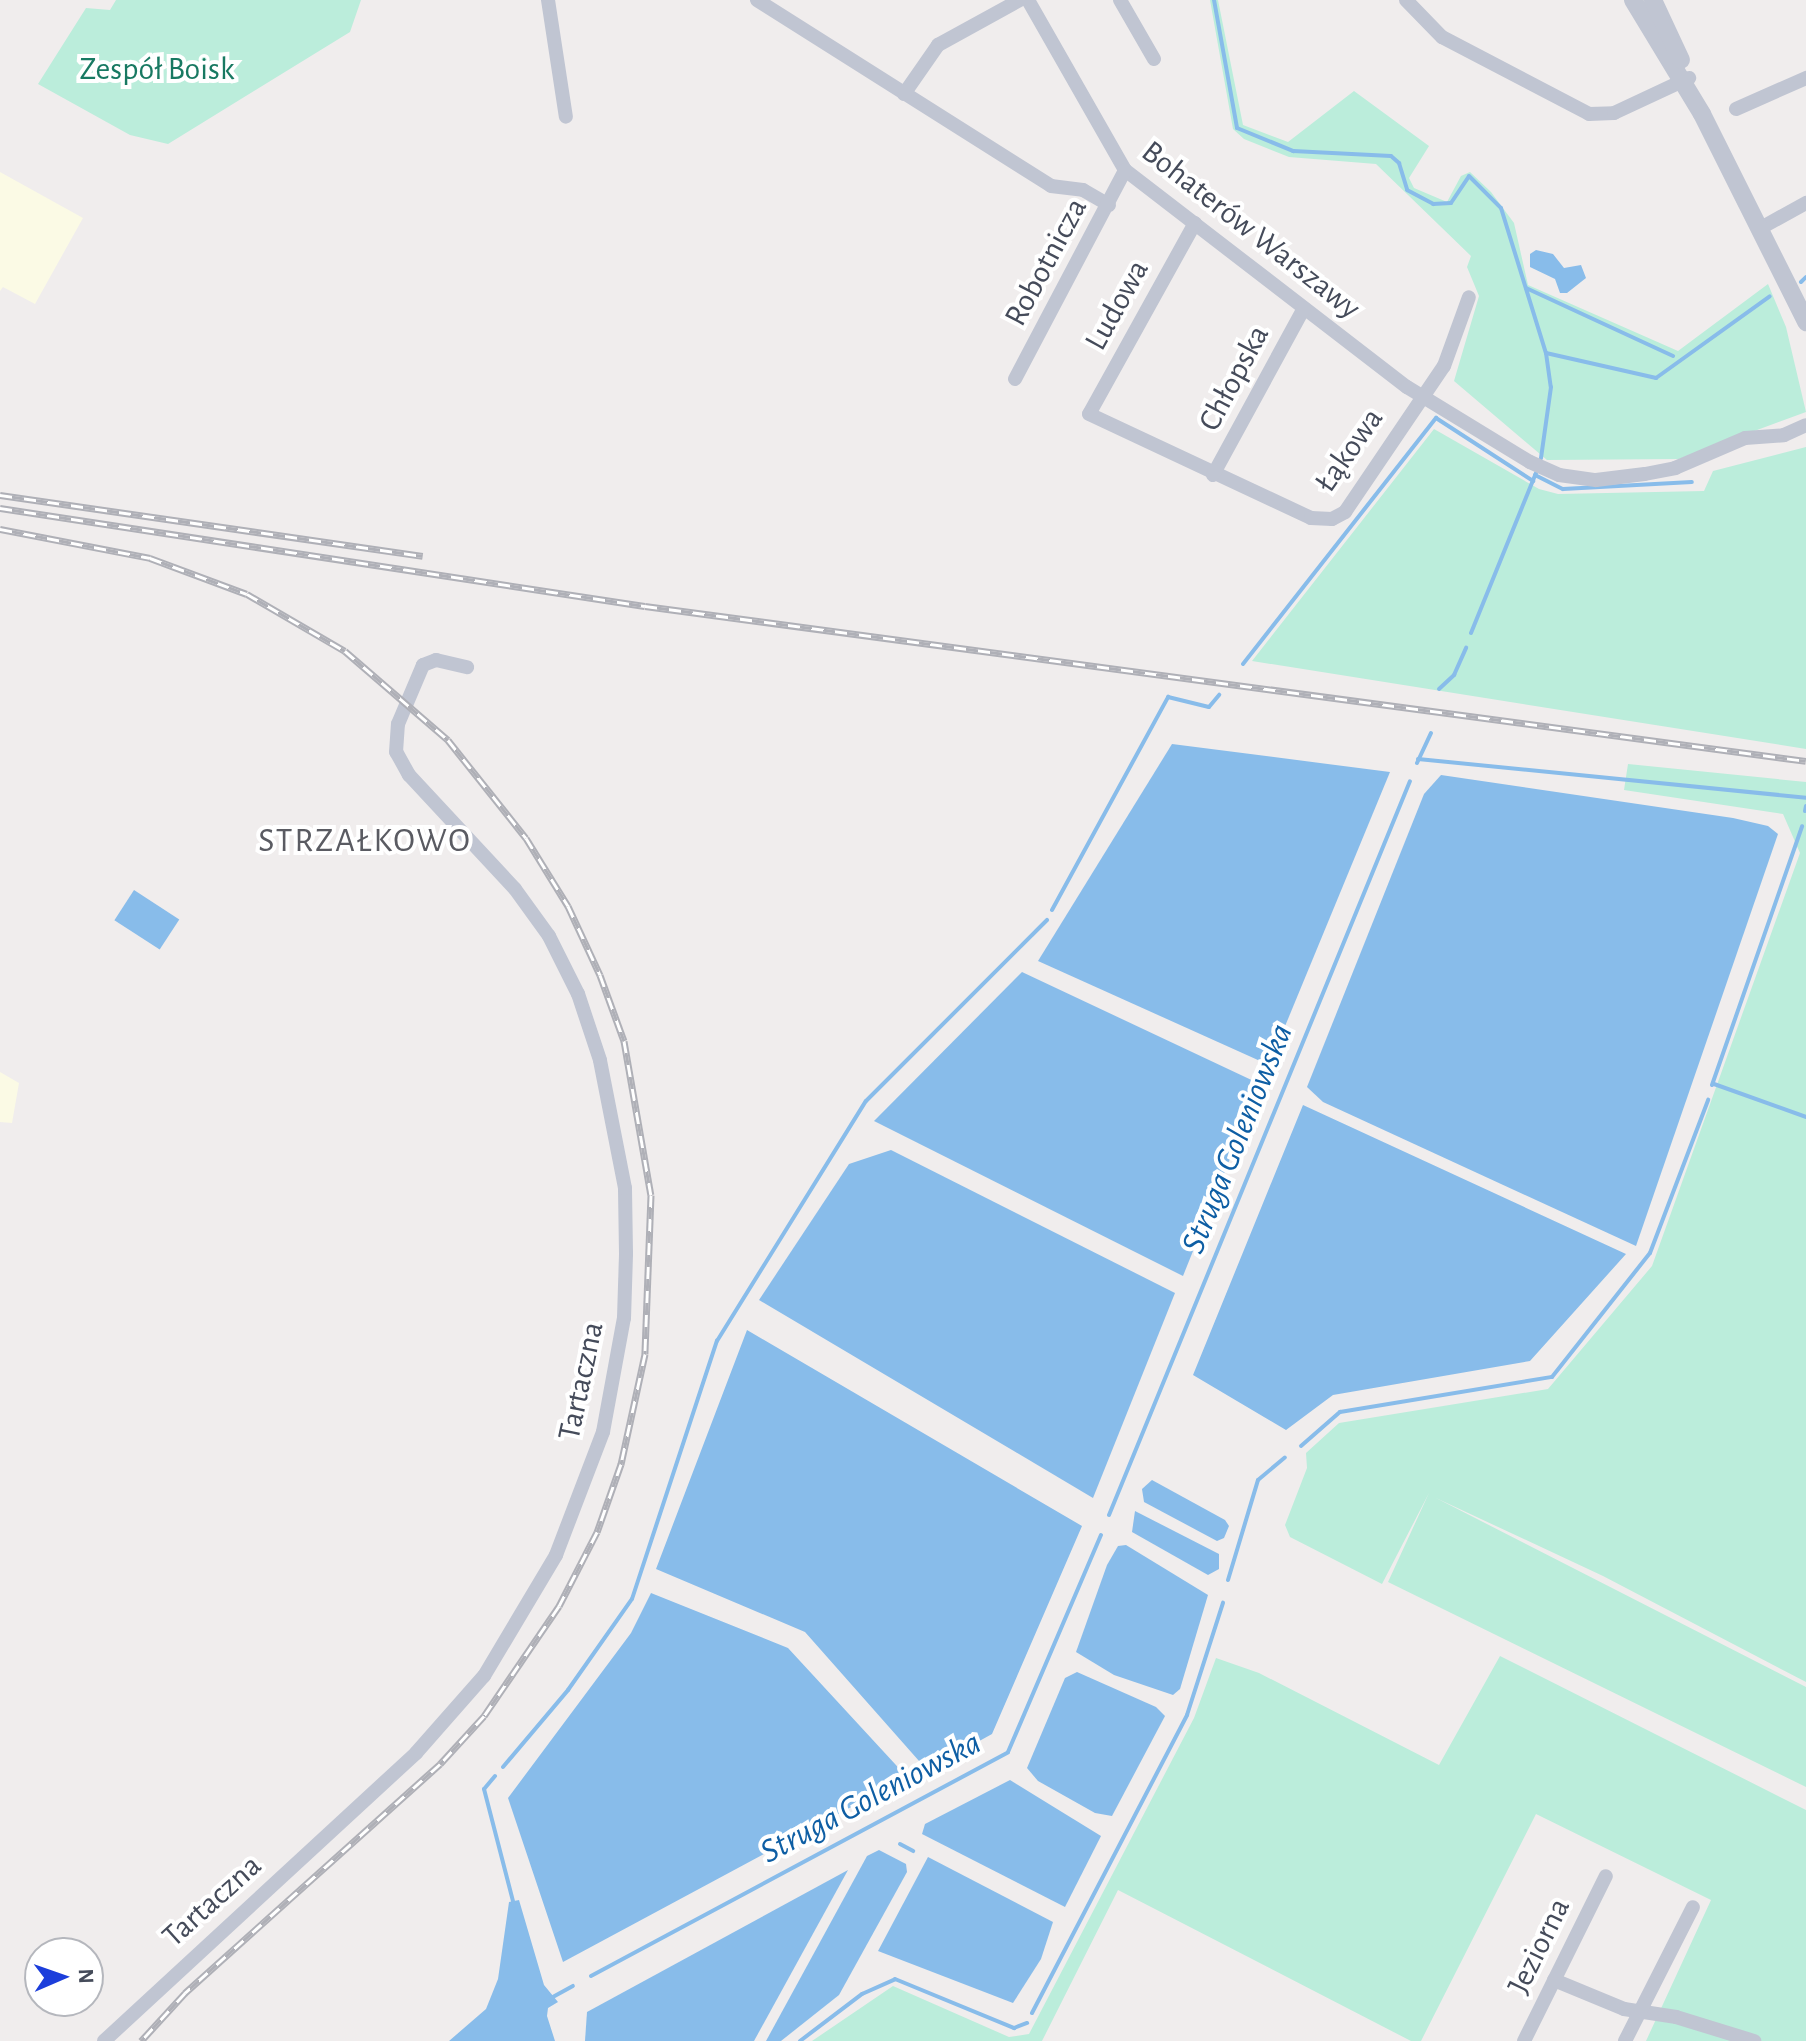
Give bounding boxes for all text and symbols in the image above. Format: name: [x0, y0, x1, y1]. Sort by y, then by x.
park label: Zespół Boisk: [80, 50, 234, 88]
street label: Bohaterów Warszawy: [1134, 133, 1368, 327]
street label: Robotnicza: [996, 192, 1096, 332]
street label: Ludowa: [1077, 253, 1157, 357]
street label: Chłopska: [1190, 319, 1278, 437]
street label: Łąkowa: [1306, 401, 1392, 499]
district label: STRZAŁKOWO: [258, 822, 472, 862]
water label: Struga Goleniowska: [1173, 1018, 1303, 1260]
street label: Tartaczna: [550, 1318, 612, 1444]
water label: Struga Goleniowska: [754, 1723, 988, 1873]
street label: Tartaczna: [155, 1847, 269, 1955]
street label: Jeziorna: [1499, 1892, 1579, 2000]
north arrow: [24, 1937, 104, 2017]
text: N: [75, 1968, 97, 1984]

